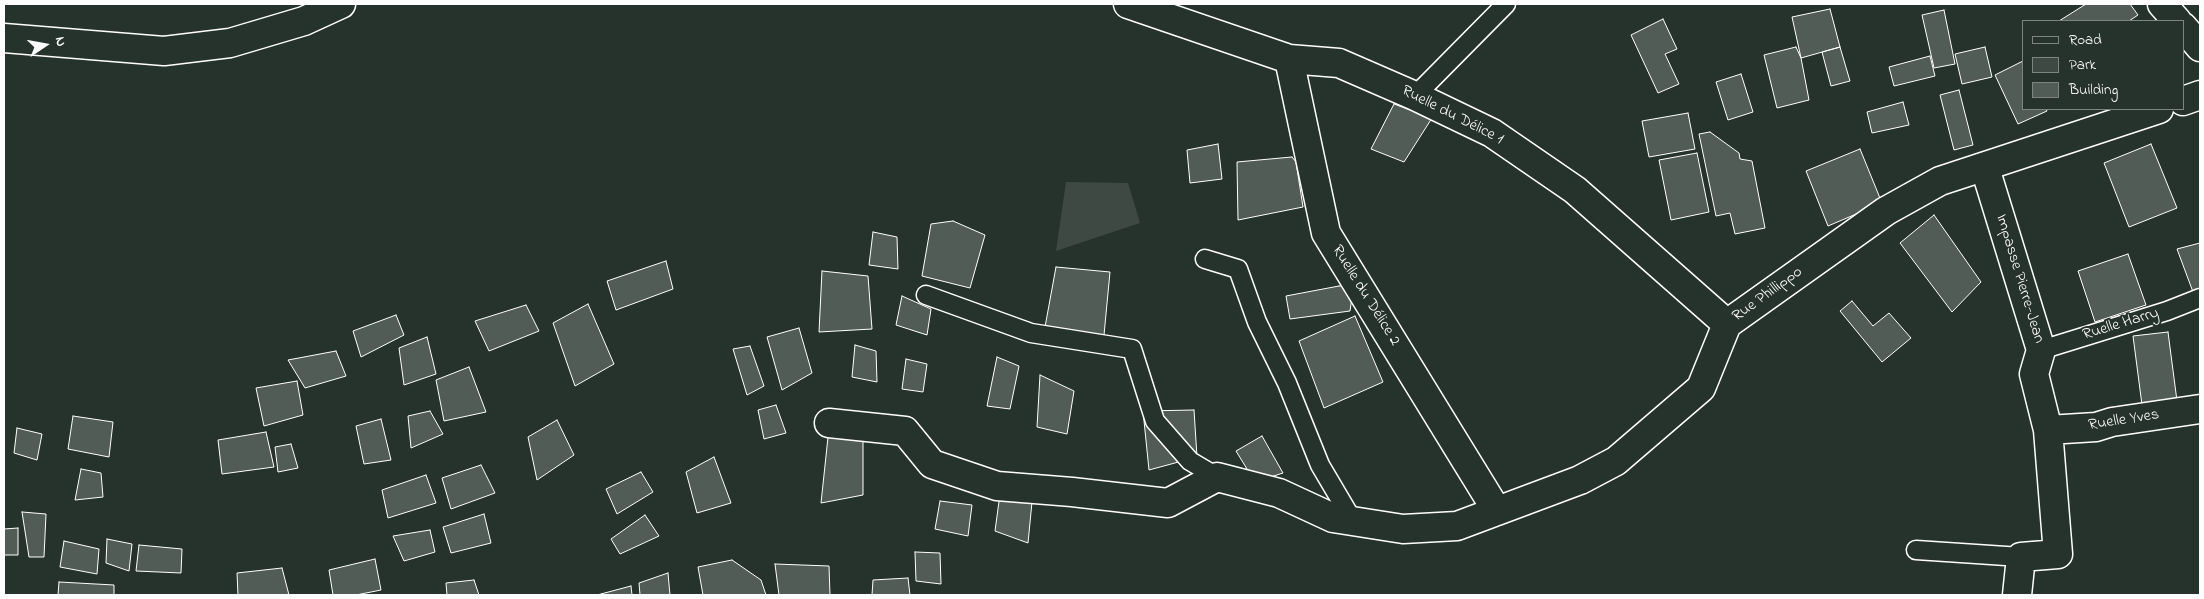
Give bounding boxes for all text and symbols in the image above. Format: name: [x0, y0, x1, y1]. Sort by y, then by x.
north arrow: [20, 20, 70, 70]
legend: [2022, 20, 2184, 110]
text: Road: [2069, 29, 2102, 51]
text: N: [49, 35, 71, 49]
text: Park: [2069, 54, 2096, 76]
text: Building: [2069, 79, 2118, 101]
street label: Ruelle du Délice 1: [1398, 82, 1506, 150]
street label: Impasse Pierre-Jean: [1990, 212, 2048, 346]
street label: Ruelle du Délice 2: [1327, 242, 1403, 350]
street label: Rue Phillippo: [1729, 263, 1807, 327]
street label: Ruelle Harry: [2081, 304, 2161, 346]
street label: Ruelle Yves: [2087, 406, 2161, 436]

